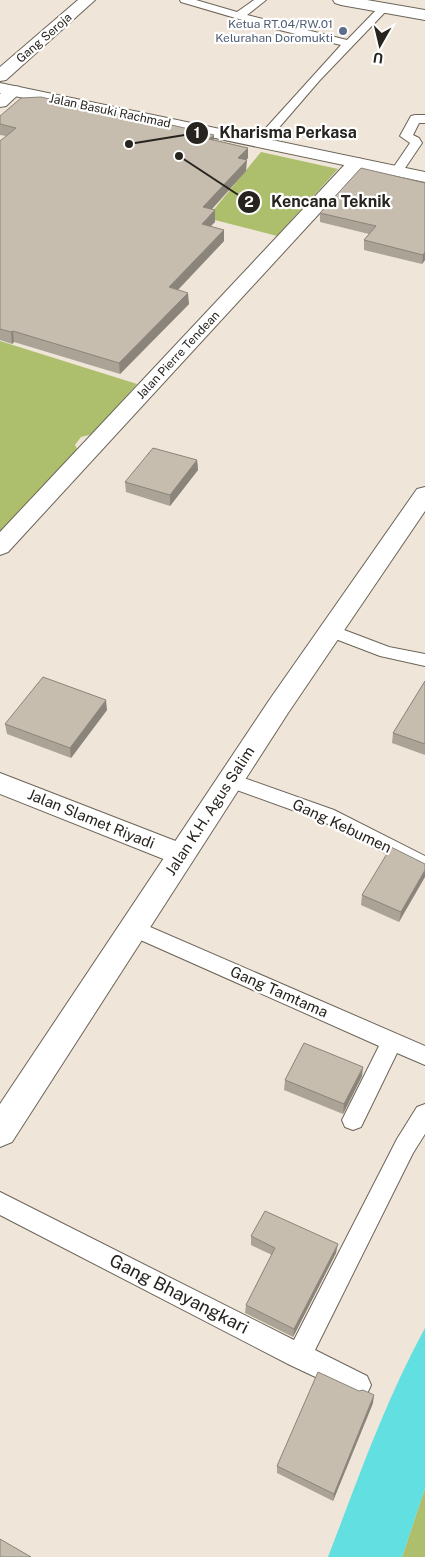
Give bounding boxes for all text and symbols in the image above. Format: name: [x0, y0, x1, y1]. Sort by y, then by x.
street label: Gang Seroja: [13, 10, 75, 66]
place label: Ketua RT.04/RW.01 Kelurahan Doromukti: [215, 17, 333, 45]
north arrow: [355, 20, 405, 70]
marker: Ketua RT.04/RW.01 Kelurahan Doromukti: [337, 25, 349, 37]
text: U: [372, 49, 384, 67]
street label: Jalan Basuki Rachmad: [48, 91, 172, 131]
callout: Kharisma Perkasa: [184, 117, 367, 148]
text: Kharisma Perkasa: [219, 123, 357, 142]
text: 1: [194, 124, 200, 141]
callout: Kencana Teknik: [236, 186, 401, 217]
text: Kencana Teknik: [271, 192, 391, 211]
text: 2: [244, 193, 254, 210]
street label: Jalan Pierre Tendean: [134, 308, 222, 402]
street label: Jalan K.H. Agus Salim: [162, 743, 258, 878]
street label: Jalan Slamet Riyadi: [25, 785, 157, 852]
street label: Gang Kebumen: [290, 795, 394, 856]
street label: Gang Tamtama: [228, 962, 331, 1021]
street label: Gang Bhayangkari: [106, 1249, 252, 1338]

